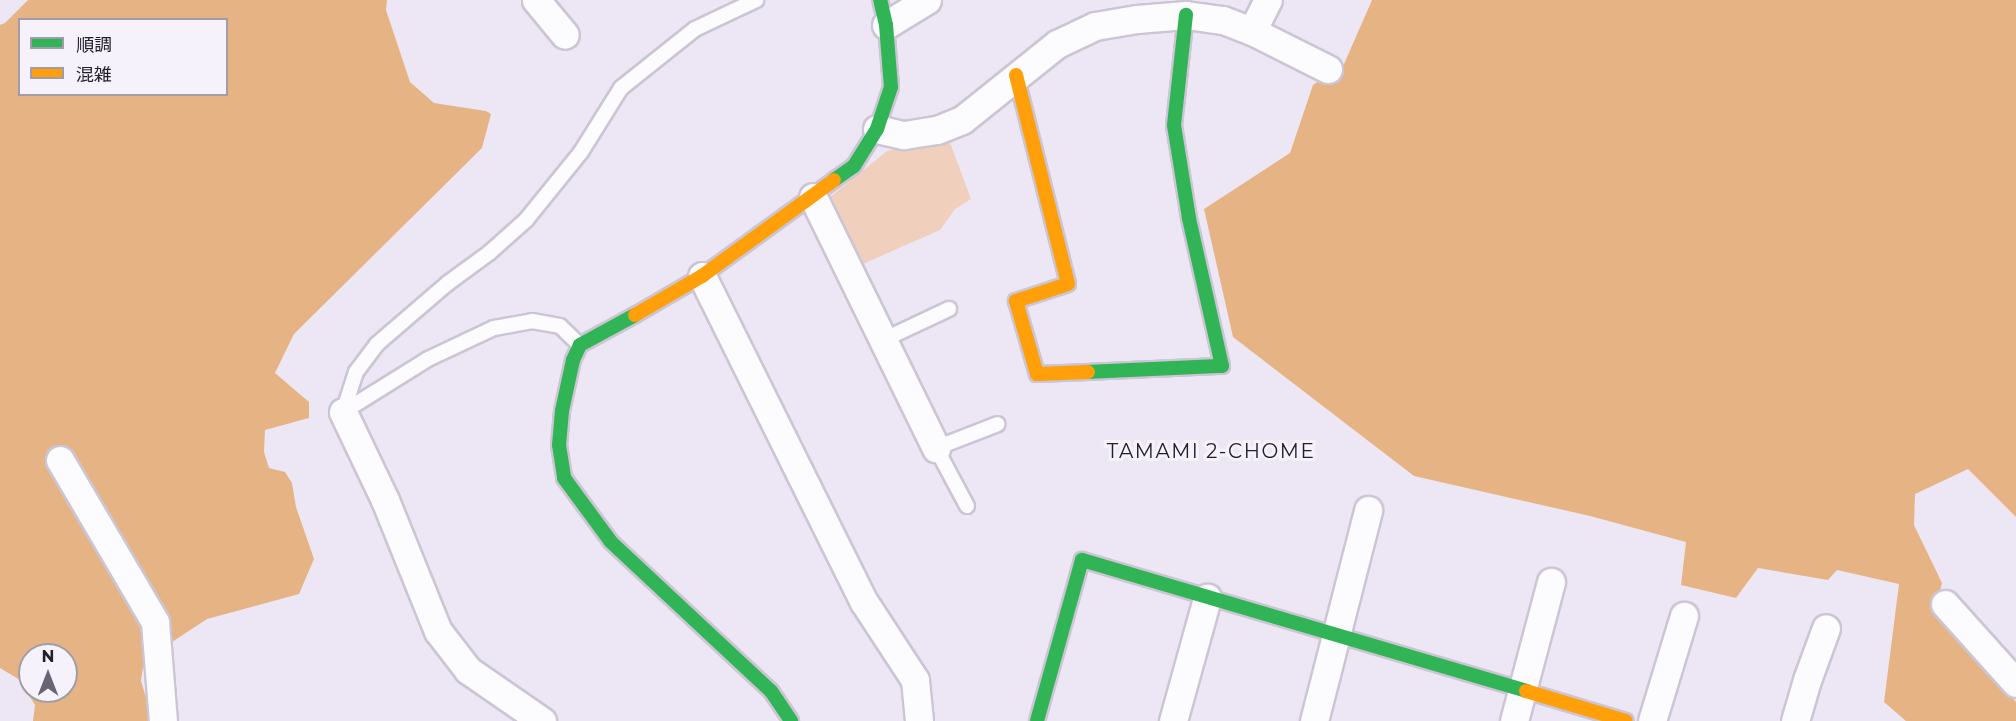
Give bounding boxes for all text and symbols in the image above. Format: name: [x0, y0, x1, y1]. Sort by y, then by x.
legend: [18, 18, 228, 96]
text: 順調: [76, 34, 112, 56]
text: 混雑: [76, 64, 112, 86]
district label: TAMAMI 2-CHOME: [1107, 439, 1315, 463]
north arrow: [18, 643, 78, 703]
text: N: [42, 647, 54, 666]

